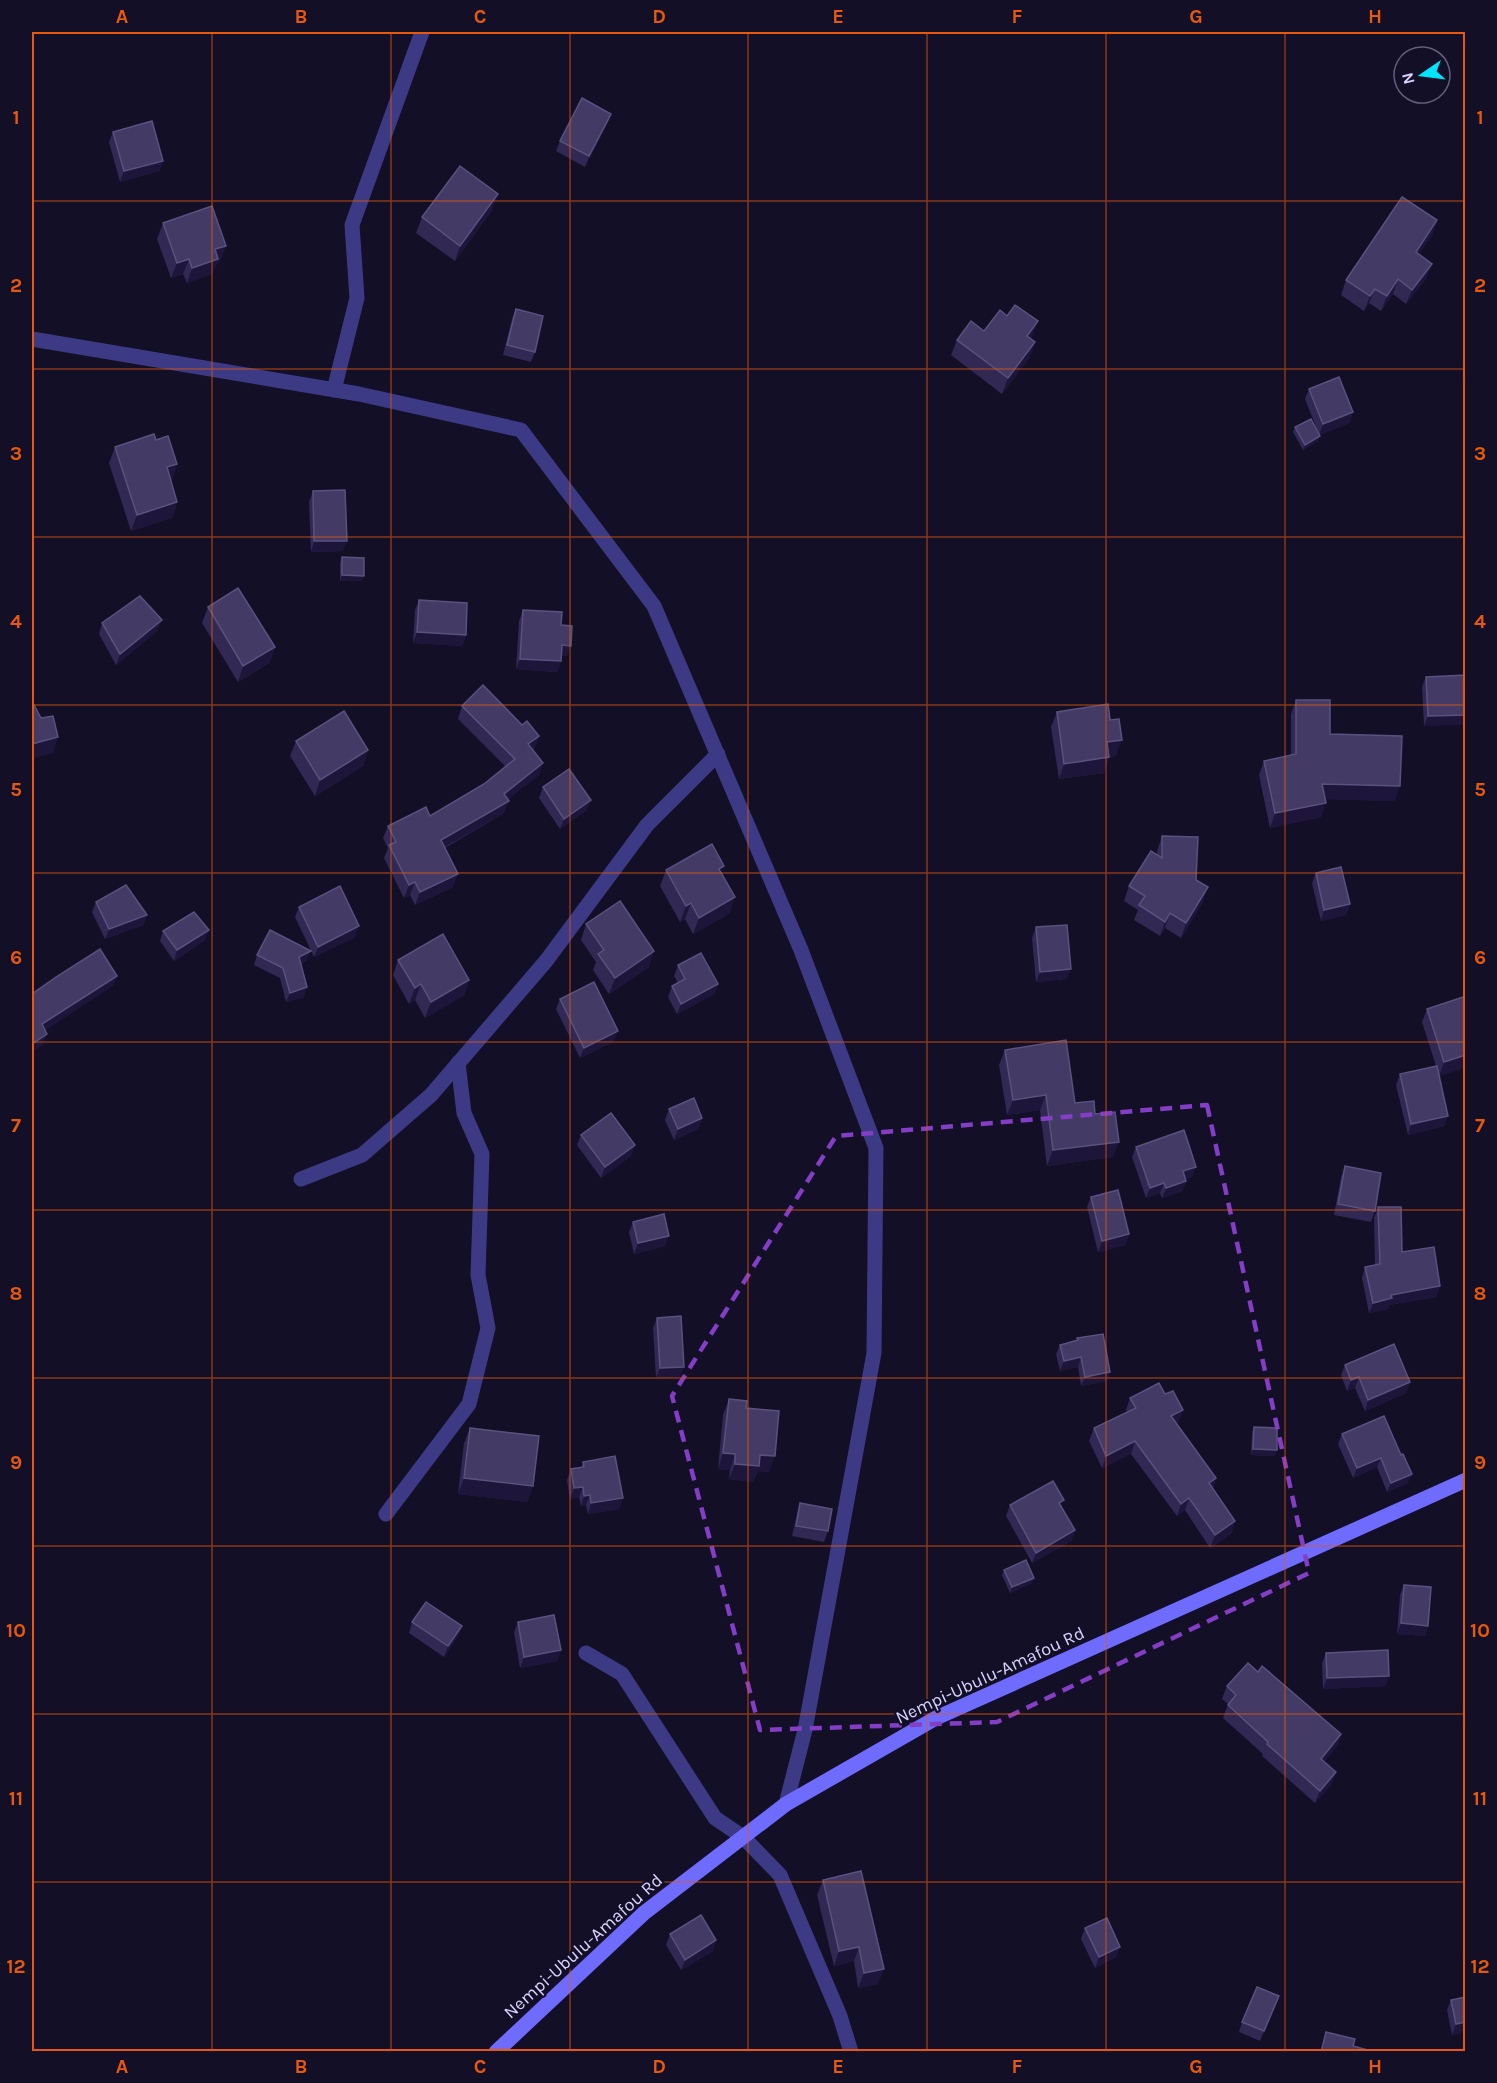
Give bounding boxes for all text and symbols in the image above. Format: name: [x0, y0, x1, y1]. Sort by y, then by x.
text: A: [116, 5, 129, 28]
text: B: [295, 5, 307, 28]
text: C: [474, 5, 486, 28]
text: D: [652, 5, 666, 28]
text: E: [832, 5, 844, 28]
text: F: [1012, 5, 1023, 28]
text: G: [1189, 5, 1203, 28]
text: H: [1368, 5, 1382, 28]
north arrow: [1392, 45, 1452, 105]
text: N: [1397, 71, 1419, 86]
text: 1: [12, 106, 20, 129]
text: 1: [1476, 106, 1484, 129]
text: 2: [10, 274, 22, 297]
text: 2: [1474, 274, 1486, 297]
text: 3: [10, 442, 22, 465]
text: 3: [1474, 442, 1486, 465]
text: 4: [10, 610, 22, 633]
text: 4: [1474, 610, 1486, 633]
text: 5: [10, 778, 22, 801]
text: 5: [1474, 778, 1486, 801]
text: 6: [10, 946, 22, 969]
text: 6: [1474, 946, 1486, 969]
text: 7: [11, 1114, 21, 1137]
text: 7: [1475, 1114, 1485, 1137]
text: 8: [10, 1282, 22, 1305]
text: 8: [1474, 1282, 1486, 1305]
text: 9: [10, 1451, 22, 1474]
text: 9: [1474, 1451, 1486, 1474]
text: 10: [6, 1619, 26, 1642]
text: 10: [1470, 1619, 1490, 1642]
street label: Nempi-Ubulu-Amafou Rd: [892, 1621, 1088, 1729]
text: 11: [9, 1787, 23, 1810]
text: 11: [1473, 1787, 1487, 1810]
street label: Nempi-Ubulu-Amafou Rd: [499, 1869, 667, 2023]
text: 12: [6, 1955, 26, 1978]
text: 12: [1470, 1955, 1490, 1978]
text: A: [116, 2055, 129, 2078]
text: B: [295, 2055, 307, 2078]
text: C: [474, 2055, 486, 2078]
text: D: [652, 2055, 666, 2078]
text: E: [832, 2055, 844, 2078]
text: F: [1012, 2055, 1023, 2078]
text: G: [1189, 2055, 1203, 2078]
text: H: [1368, 2055, 1382, 2078]

